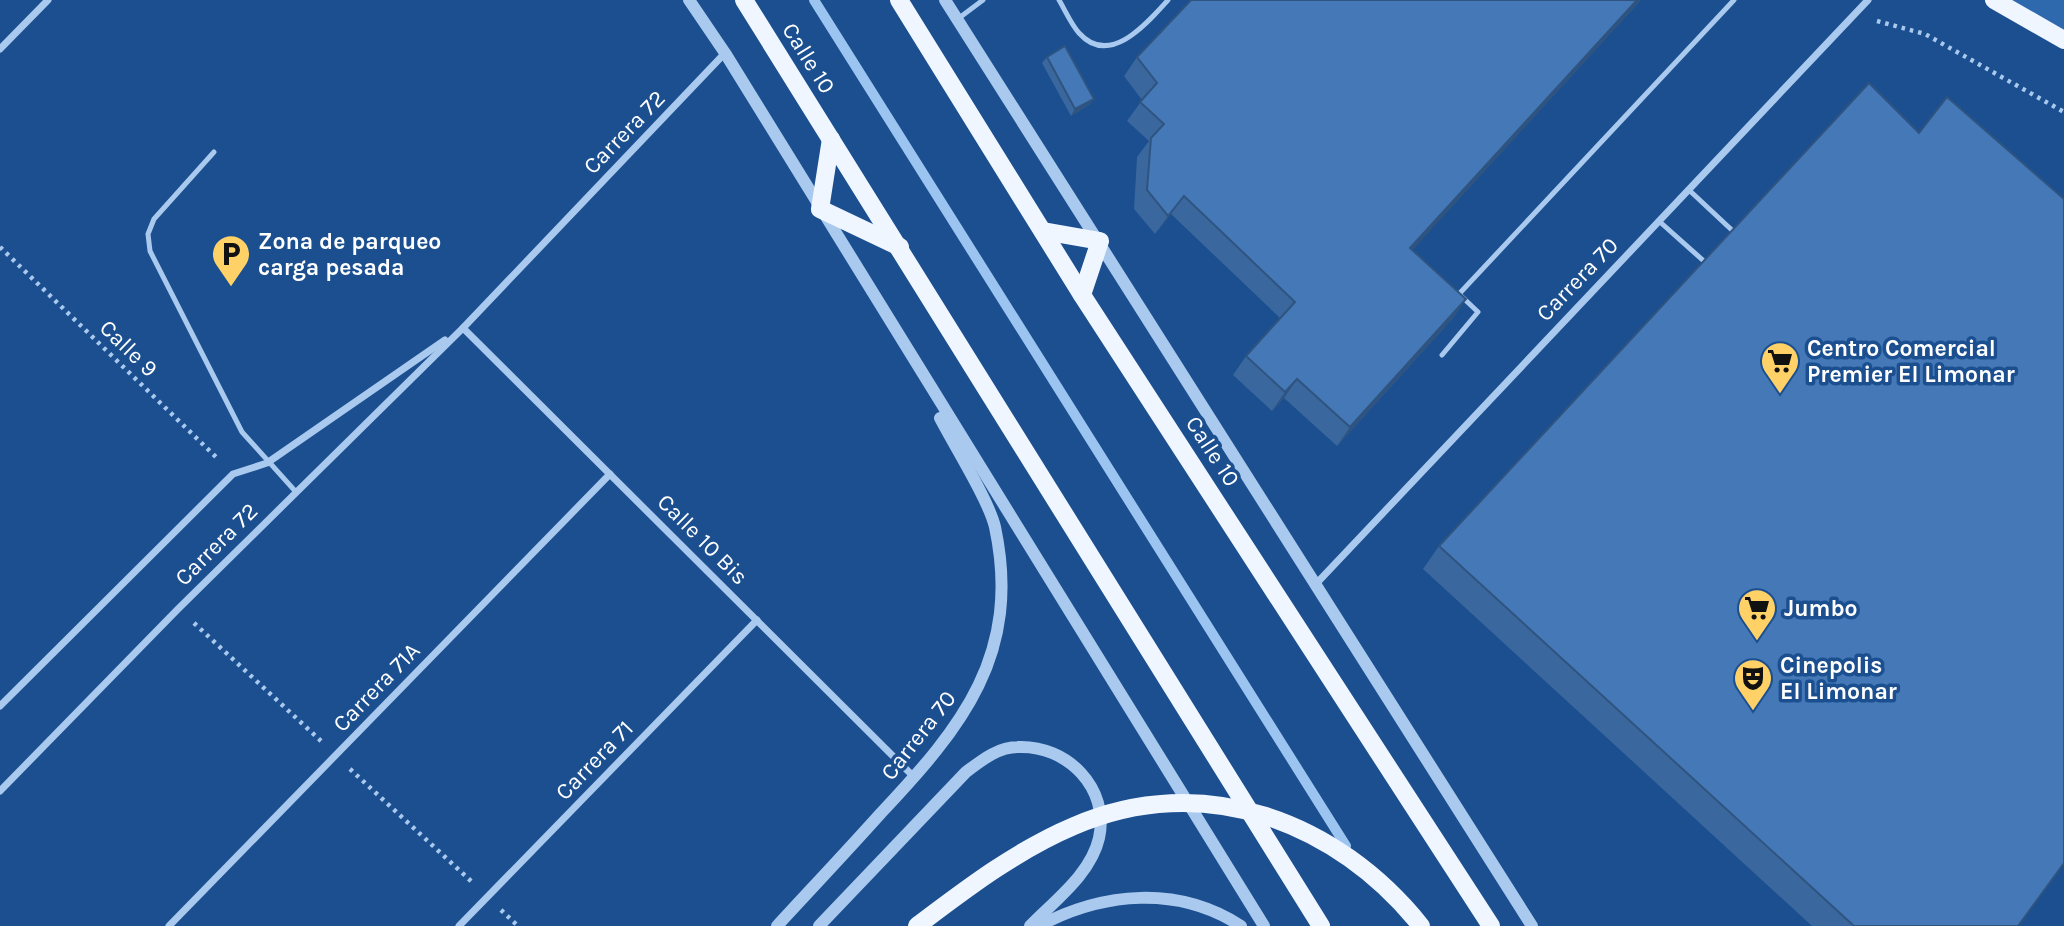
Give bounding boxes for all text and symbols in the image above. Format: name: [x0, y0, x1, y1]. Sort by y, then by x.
street label: Calle 10: [776, 18, 841, 99]
street label: Carrera 72: [578, 85, 671, 180]
place label: Zona de parqueo carga pesada: [258, 228, 441, 281]
street label: Carrera 70: [1531, 232, 1624, 327]
parking icon: Zona de parqueo carga pesada: [210, 233, 252, 288]
street label: Calle 9: [94, 314, 163, 382]
place label: Centro Comercial Premier El Limonar: [1807, 335, 2015, 388]
supermarket icon: Centro Comercial Premier El Limonar: [1759, 340, 1801, 395]
street label: Calle 10: [1180, 411, 1245, 491]
street label: Calle 10 Bis: [652, 488, 754, 590]
street label: Carrera 72: [169, 497, 263, 591]
supermarket icon: Jumbo: [1736, 587, 1778, 642]
place label: Jumbo: [1784, 595, 1858, 622]
street label: Carrera 71A: [327, 637, 425, 737]
place label: Cinepolis El Limonar: [1780, 652, 1897, 705]
theatre icon: Cinepolis El Limonar: [1732, 657, 1774, 712]
street label: Carrera 70: [875, 685, 962, 785]
street label: Carrera 71: [550, 715, 639, 806]

